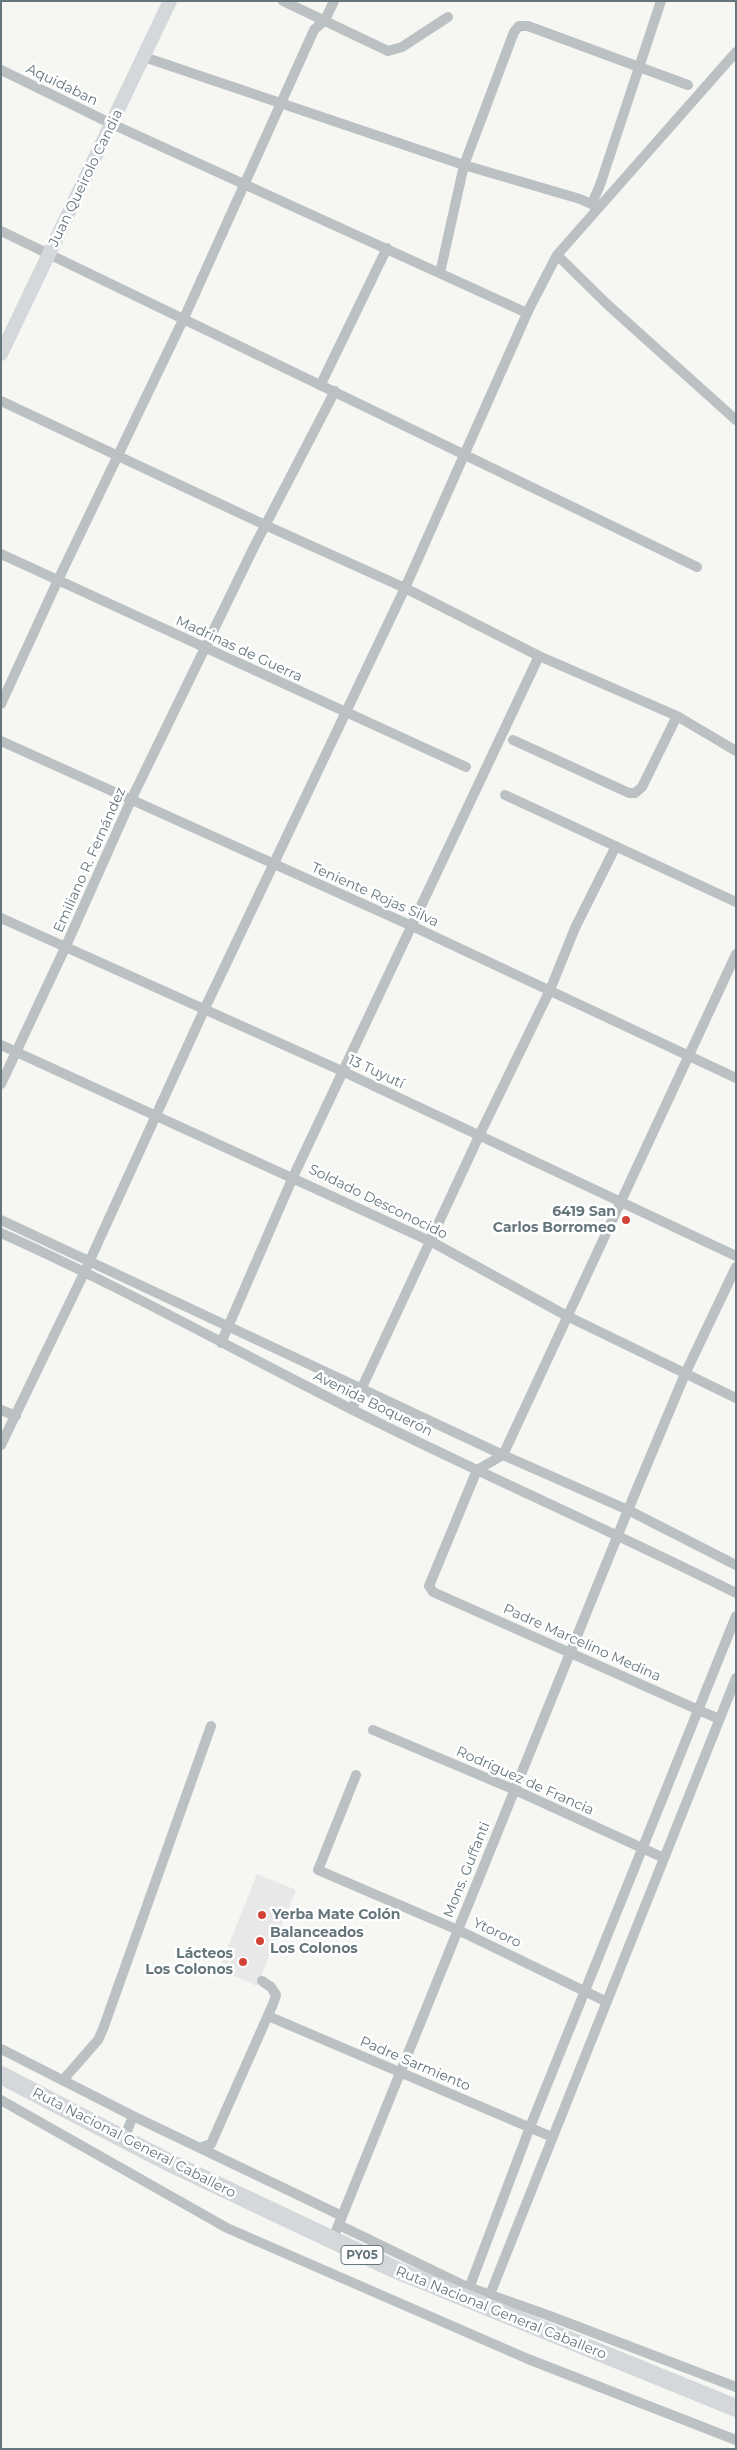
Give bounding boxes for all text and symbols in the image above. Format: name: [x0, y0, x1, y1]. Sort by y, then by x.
street label: Aquidaban: [23, 60, 101, 110]
street label: Juan Queirolo Candia: [45, 107, 127, 249]
street label: Madrinas de Guerra: [173, 612, 305, 686]
street label: Emiliano R. Fernández: [50, 785, 130, 935]
street label: Teniente Rojas Silva: [309, 859, 441, 931]
street label: 13 Tuyutí: [345, 1052, 407, 1092]
street label: Soldado Desconocido: [306, 1161, 450, 1243]
place label: 6419 San Carlos Borromeo: [493, 1204, 616, 1236]
marker: 6419 San Carlos Borromeo: [620, 1214, 632, 1226]
street label: Avenida Boquerón: [311, 1368, 435, 1440]
street label: Padre Marcelino Medina: [501, 1601, 663, 1685]
street label: Rodríguez de Francia: [454, 1743, 596, 1819]
street label: Mons. Guffanti: [440, 1820, 494, 1920]
place label: Yerba Mate Colón: [272, 1907, 400, 1923]
marker: Yerba Mate Colón: [256, 1909, 268, 1921]
street label: Ytororo: [470, 1915, 524, 1951]
place label: Balanceados Los Colonos: [270, 1925, 364, 1958]
marker: Balanceados Los Colonos: [254, 1935, 266, 1947]
place label: Lácteos Los Colonos: [145, 1946, 233, 1978]
marker: Lácteos Los Colonos: [237, 1956, 249, 1968]
street label: Padre Sarmiento: [357, 2033, 473, 2095]
street label: Ruta Nacional General Caballero: [30, 2084, 238, 2202]
road number: PY05: [341, 2246, 383, 2264]
street label: Ruta Nacional General Caballero: [393, 2263, 609, 2363]

